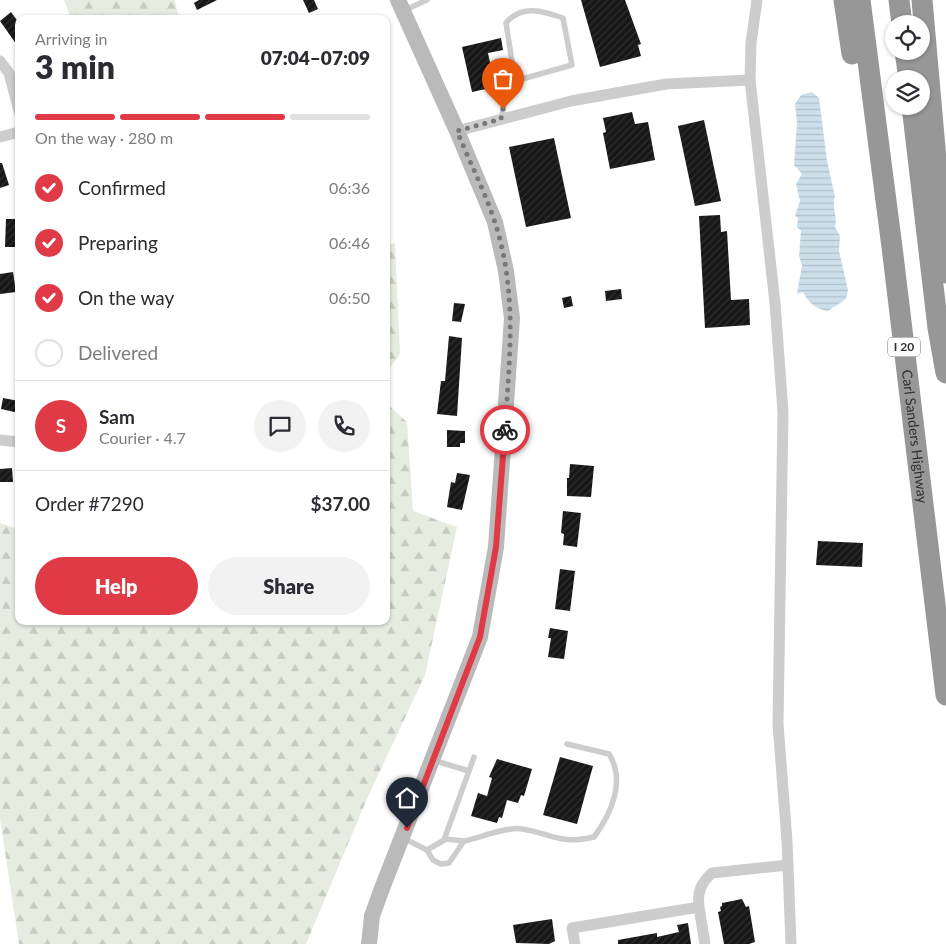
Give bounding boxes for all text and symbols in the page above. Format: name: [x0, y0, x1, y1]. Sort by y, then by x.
map controls: [885, 15, 930, 115]
button: locate: [885, 15, 930, 60]
text: Arriving in: [35, 29, 108, 48]
text: 07:04–07:09: [261, 46, 370, 69]
text: 3 min: [35, 47, 115, 86]
pin: [482, 58, 524, 109]
icon: bag: [489, 65, 517, 93]
button: layers: [885, 70, 930, 115]
text: On the way · 280 m: [35, 128, 173, 147]
icon: check: [35, 174, 63, 202]
text: Confirmed: [78, 176, 166, 199]
text: 06:36: [329, 178, 370, 197]
icon: check: [35, 229, 63, 257]
text: Preparing: [78, 231, 158, 254]
text: 06:46: [329, 233, 370, 252]
icon: check: [35, 284, 63, 312]
text: On the way: [78, 286, 174, 309]
text: 06:50: [329, 288, 370, 307]
road number: I 20: [888, 338, 920, 357]
text: Delivered: [78, 341, 158, 364]
street label: Carl Sanders Highway: [899, 369, 932, 505]
button: chat: [254, 400, 306, 452]
button: phone: [318, 400, 370, 452]
text: Sam: [99, 405, 135, 428]
courier: [480, 405, 530, 455]
text: S: [56, 414, 66, 437]
icon: bike: [491, 416, 519, 444]
text: Courier · 4.7: [99, 428, 186, 447]
text: Order #7290: [35, 492, 144, 515]
text: $37.00: [310, 492, 370, 515]
button: Help: [35, 557, 198, 615]
button: Share: [208, 557, 370, 615]
pin: [386, 777, 428, 828]
icon: home: [393, 784, 421, 812]

